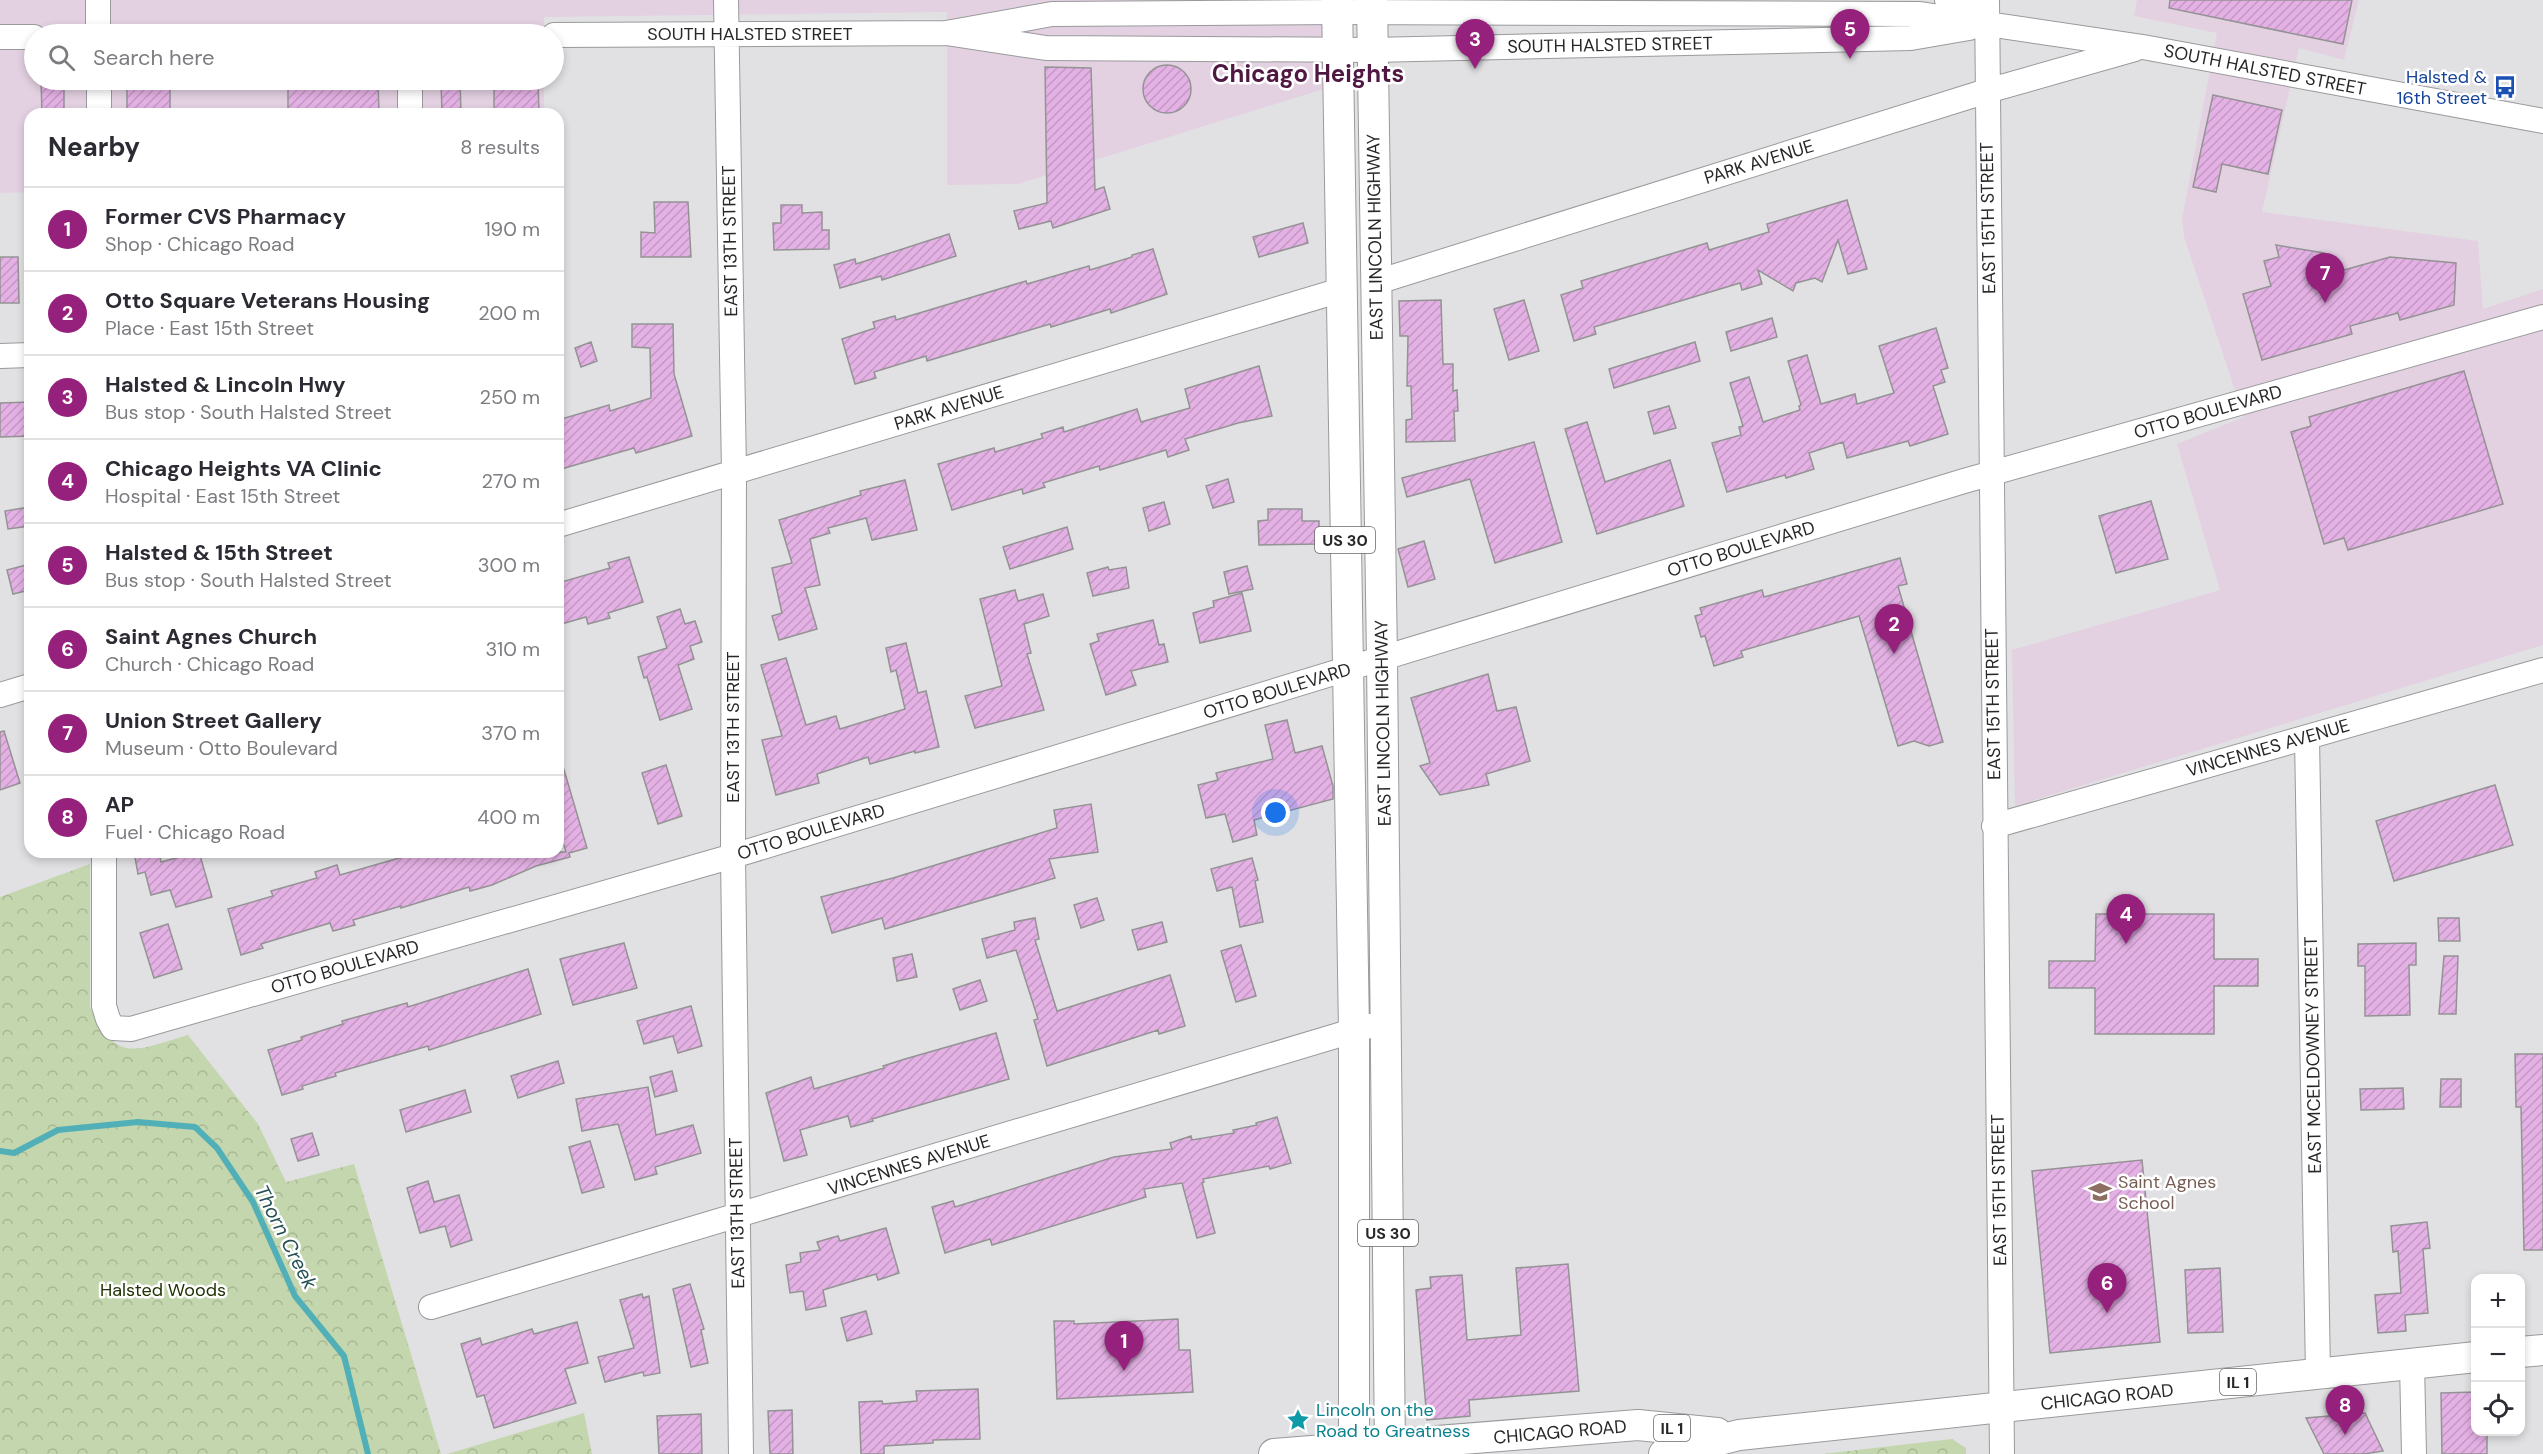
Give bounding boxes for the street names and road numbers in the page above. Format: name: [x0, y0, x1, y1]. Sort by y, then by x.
street label: SOUTH HALSTED STREET: [647, 22, 853, 46]
street label: SOUTH HALSTED STREET: [1507, 31, 1713, 59]
street label: SOUTH HALSTED STREET: [2162, 39, 2368, 101]
street label: EAST LINCOLN HIGHWAY: [1361, 133, 1389, 340]
street label: PARK AVENUE: [1701, 134, 1817, 190]
street label: EAST 15TH STREET: [1975, 142, 2001, 294]
street label: EAST 13TH STREET: [717, 165, 743, 317]
street label: OTTO BOULEVARD: [2131, 379, 2285, 445]
street label: PARK AVENUE: [891, 380, 1007, 436]
street label: OTTO BOULEVARD: [1664, 515, 1818, 583]
road number: US 30: [1315, 527, 1375, 553]
street label: EAST LINCOLN HIGHWAY: [1369, 619, 1397, 826]
street label: EAST 15TH STREET: [1980, 628, 2006, 780]
street label: EAST 13TH STREET: [721, 651, 745, 803]
street label: OTTO BOULEVARD: [1200, 657, 1354, 725]
street label: VINCENNES AVENUE: [2184, 713, 2352, 783]
street label: OTTO BOULEVARD: [734, 798, 888, 866]
street label: OTTO BOULEVARD: [268, 934, 422, 1000]
street label: EAST MCELDOWNEY STREET: [2299, 936, 2327, 1174]
street label: EAST 15TH STREET: [1986, 1114, 2012, 1266]
street label: VINCENNES AVENUE: [825, 1129, 993, 1201]
street label: EAST 13TH STREET: [724, 1137, 750, 1289]
road number: US 30: [1358, 1220, 1418, 1246]
road number: IL 1: [2220, 1369, 2256, 1395]
street label: CHICAGO ROAD: [2039, 1378, 2175, 1416]
street label: CHICAGO ROAD: [1492, 1414, 1628, 1450]
road number: IL 1: [1654, 1415, 1690, 1441]

